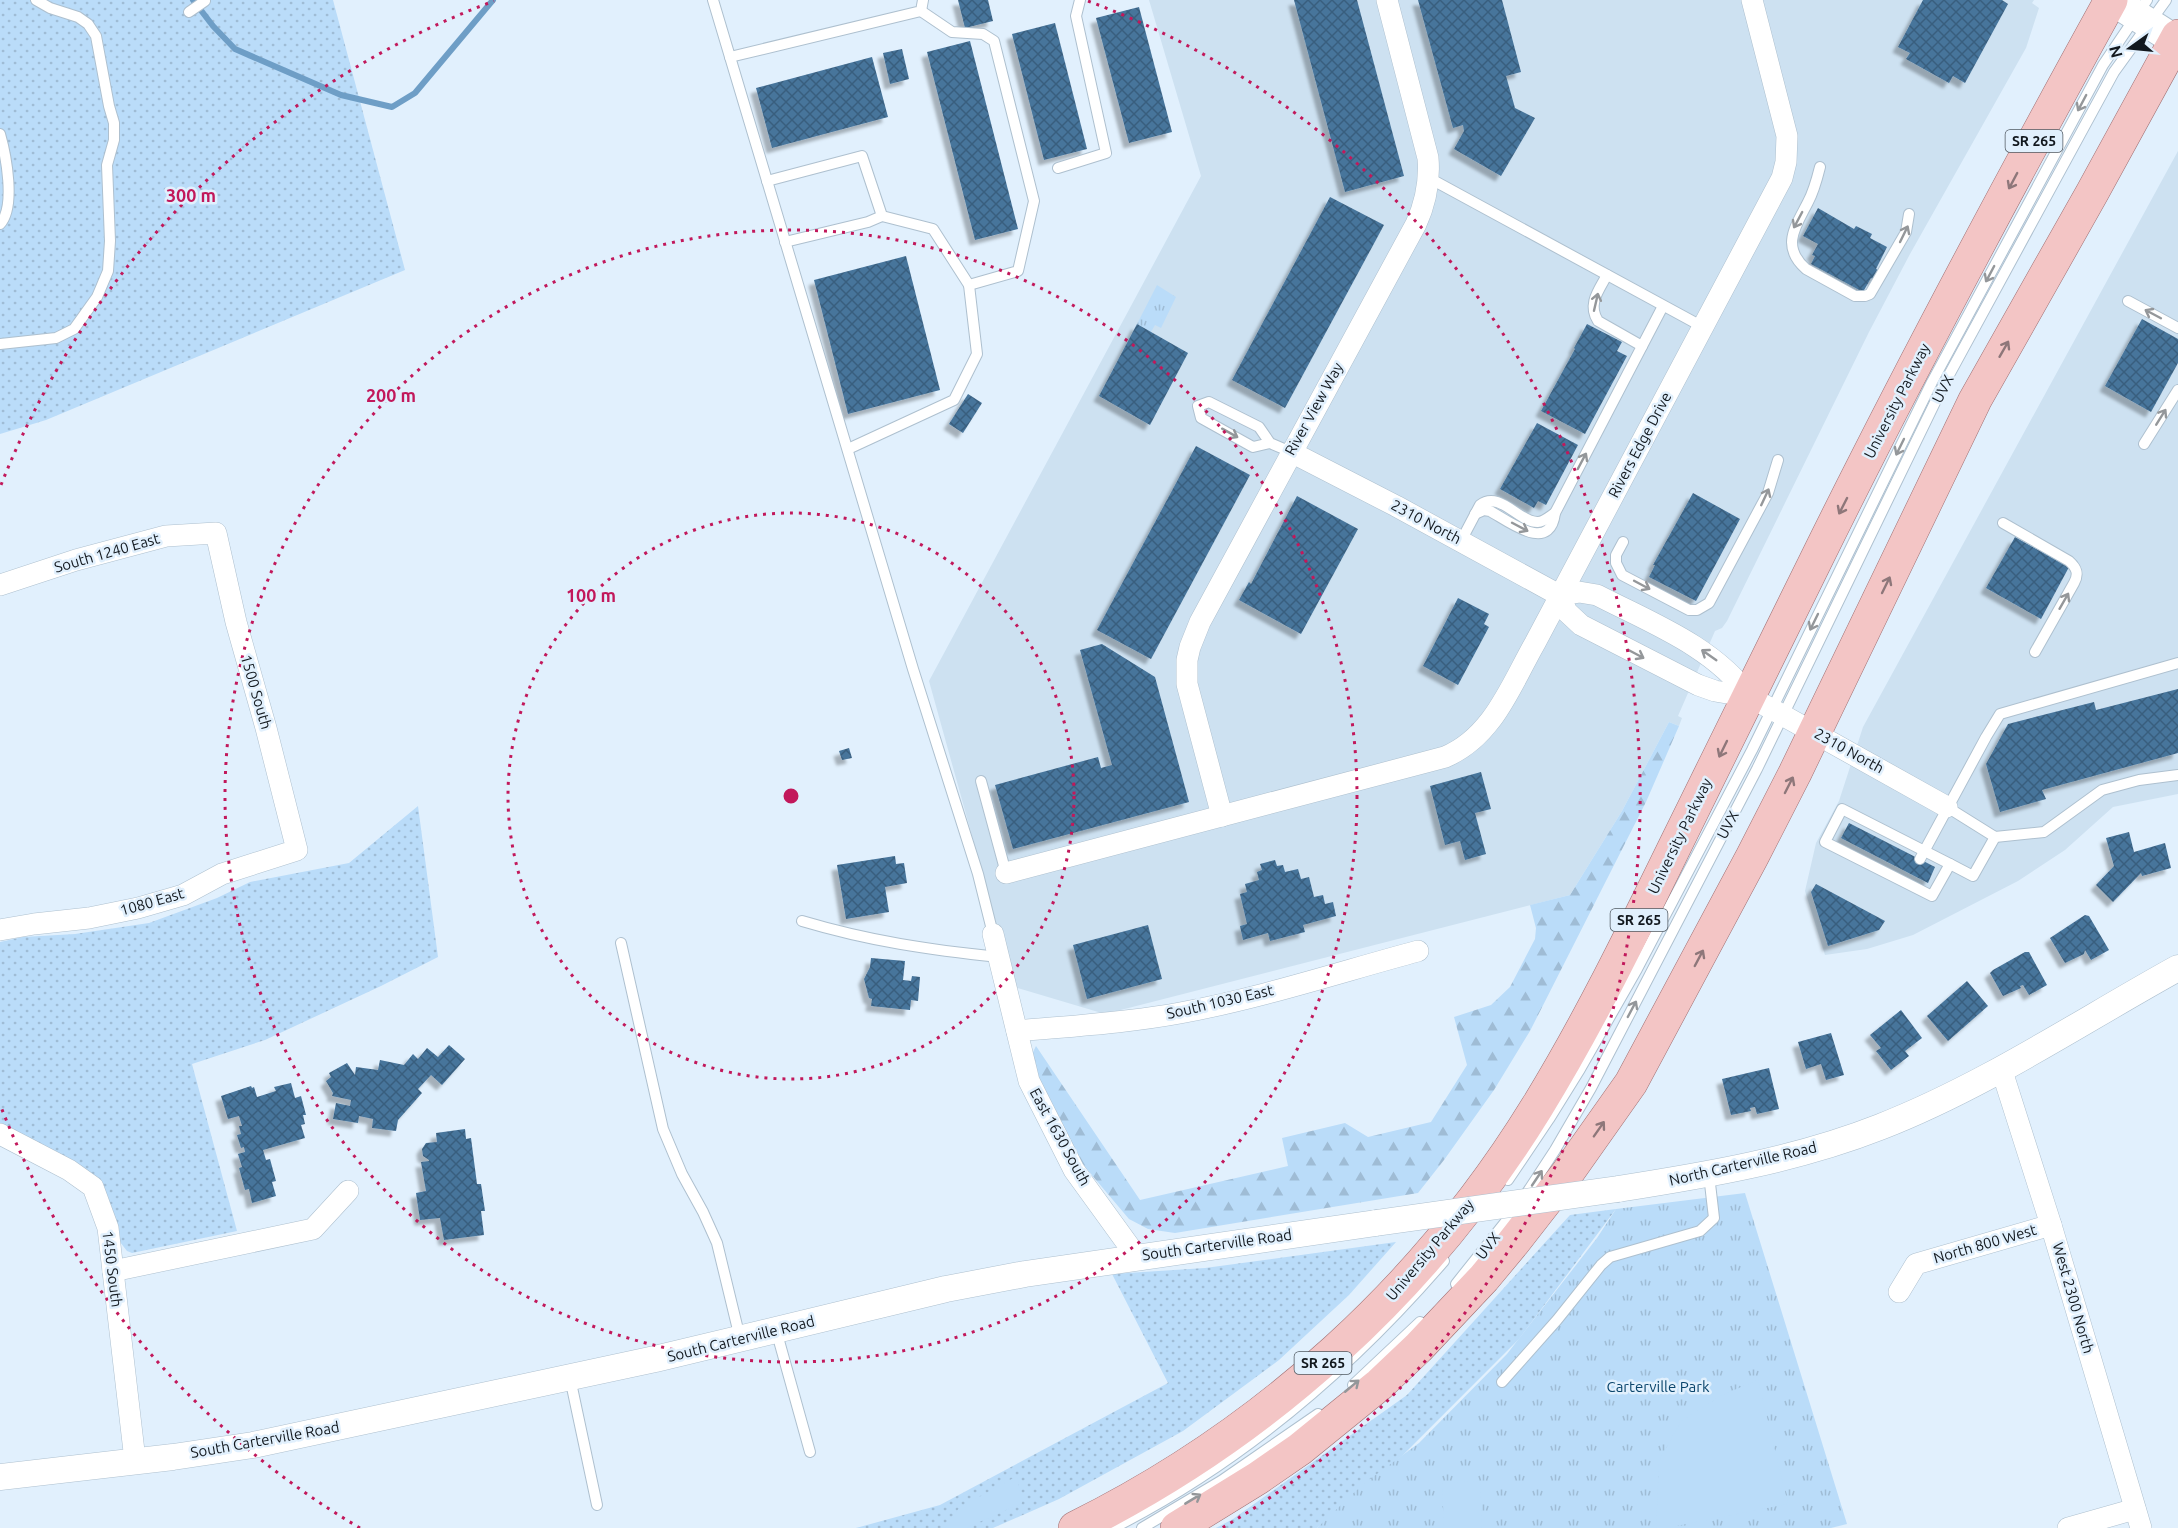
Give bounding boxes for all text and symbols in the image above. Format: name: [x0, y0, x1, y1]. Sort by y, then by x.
north arrow: [2100, 18, 2160, 78]
text: N: [2105, 44, 2126, 60]
one-way arrow: [2076, 93, 2087, 111]
road number: SR 265: [2006, 130, 2062, 152]
one-way arrow: [2007, 172, 2019, 189]
text: 300 m: [166, 185, 216, 205]
one-way arrow: [1792, 211, 1803, 229]
one-way arrow: [1898, 226, 1910, 244]
one-way arrow: [1984, 265, 1995, 283]
one-way arrow: [1590, 293, 1602, 312]
one-way arrow: [2145, 308, 2162, 320]
street label: University Parkway: [1860, 340, 1933, 461]
one-way arrow: [1998, 341, 2010, 358]
street label: River View Way: [1281, 360, 1346, 458]
street label: UVX: [1928, 372, 1957, 406]
text: 200 m: [366, 385, 416, 405]
street label: Rivers Edge Drive: [1605, 389, 1675, 500]
one-way arrow: [2156, 409, 2168, 426]
one-way arrow: [1220, 428, 1238, 439]
one-way arrow: [1894, 438, 1906, 456]
one-way arrow: [1576, 453, 1588, 470]
one-way arrow: [1760, 489, 1772, 507]
street label: 2310 North: [1388, 496, 1464, 547]
one-way arrow: [1837, 497, 1848, 515]
one-way arrow: [1511, 521, 1528, 533]
street label: South 1240 East: [52, 529, 162, 576]
one-way arrow: [1880, 576, 1892, 594]
one-way arrow: [1632, 580, 1650, 591]
text: 100 m: [566, 585, 616, 605]
one-way arrow: [2059, 593, 2071, 610]
one-way arrow: [1808, 613, 1820, 631]
one-way arrow: [1627, 648, 1645, 660]
one-way arrow: [1701, 649, 1718, 661]
street label: 1500 South: [238, 653, 275, 731]
street label: 2310 North: [1811, 724, 1887, 777]
one-way arrow: [1717, 739, 1729, 757]
street label: University Parkway: [1644, 775, 1715, 896]
one-way arrow: [1783, 776, 1795, 794]
centre of rings: [781, 786, 801, 806]
street label: UVX: [1713, 808, 1742, 842]
street label: 1080 East: [118, 884, 186, 919]
road number: SR 265: [1610, 909, 1668, 931]
one-way arrow: [1693, 949, 1705, 967]
street label: South 1030 East: [1165, 981, 1275, 1022]
one-way arrow: [1627, 1000, 1638, 1018]
street label: East 1630 South: [1027, 1085, 1094, 1188]
one-way arrow: [1593, 1122, 1605, 1138]
street label: North Carterville Road: [1667, 1138, 1818, 1189]
one-way arrow: [1530, 1170, 1543, 1187]
street label: University Parkway: [1382, 1196, 1477, 1304]
street label: North 800 West: [1931, 1221, 2038, 1266]
street label: South Carterville Road: [1141, 1226, 1293, 1263]
street label: UVX: [1472, 1229, 1503, 1262]
street label: 1450 South: [99, 1230, 126, 1308]
street label: West 2300 North: [2050, 1240, 2097, 1355]
street label: South Carterville Road: [666, 1312, 816, 1365]
road number: SR 265: [1294, 1352, 1352, 1374]
park label: Carterville Park: [1606, 1378, 1710, 1395]
one-way arrow: [1344, 1379, 1359, 1393]
street label: South Carterville Road: [189, 1418, 341, 1461]
one-way arrow: [1184, 1492, 1201, 1504]

